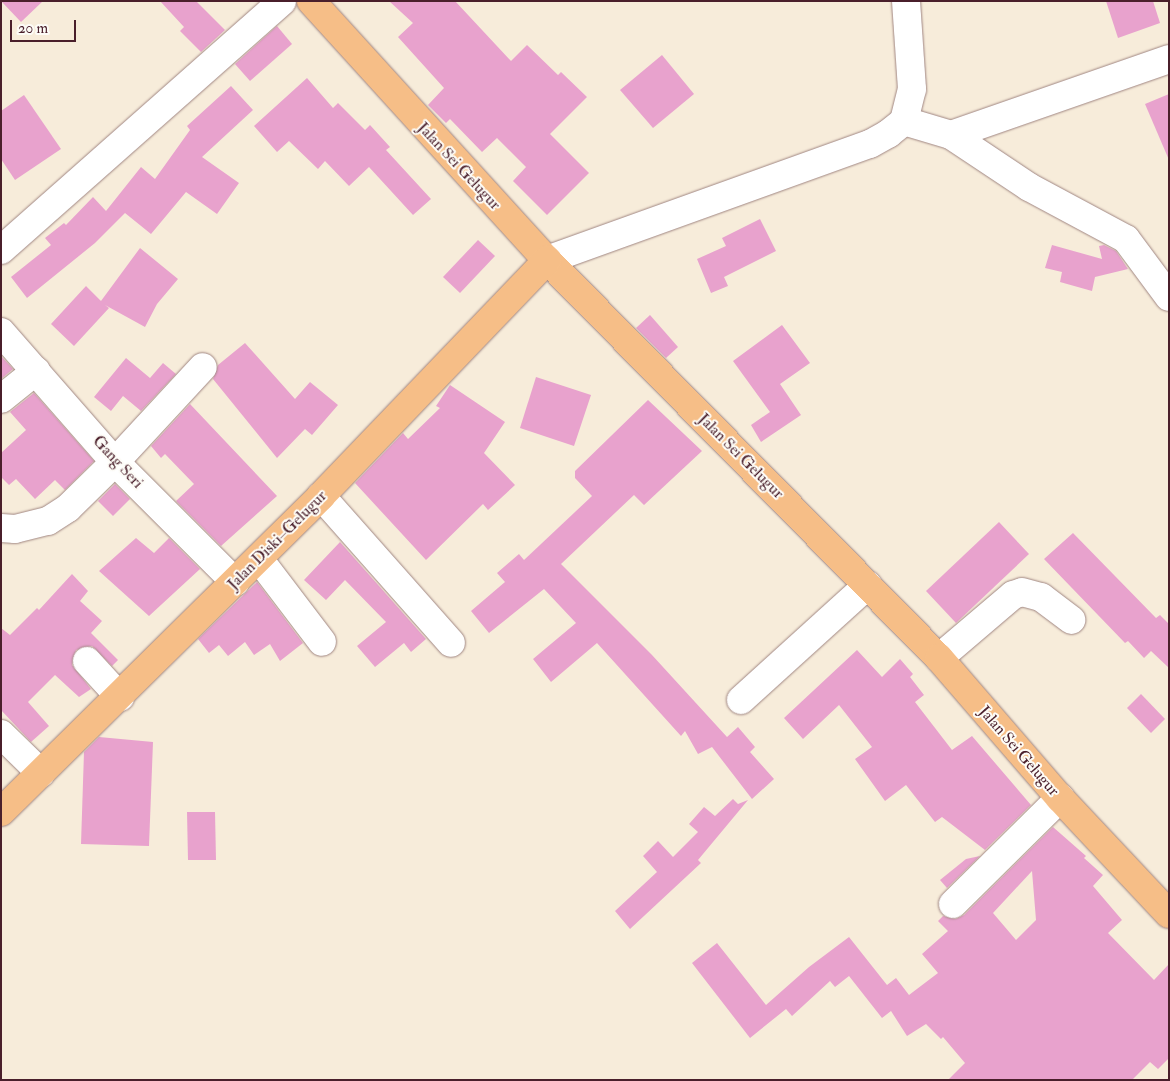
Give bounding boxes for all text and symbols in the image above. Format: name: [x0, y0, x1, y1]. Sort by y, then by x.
scale bar: [12, 10, 79, 42]
text: 20 m: [18, 19, 48, 38]
street label: Jalan Sei Gelugur: [413, 118, 505, 214]
street label: Jalan Sei Gelugur: [694, 409, 788, 503]
street label: Gang Seri: [89, 432, 147, 492]
street label: Jalan Diski–Gelugur: [223, 486, 331, 594]
street label: Jalan Sei Gelugur: [975, 702, 1063, 800]

